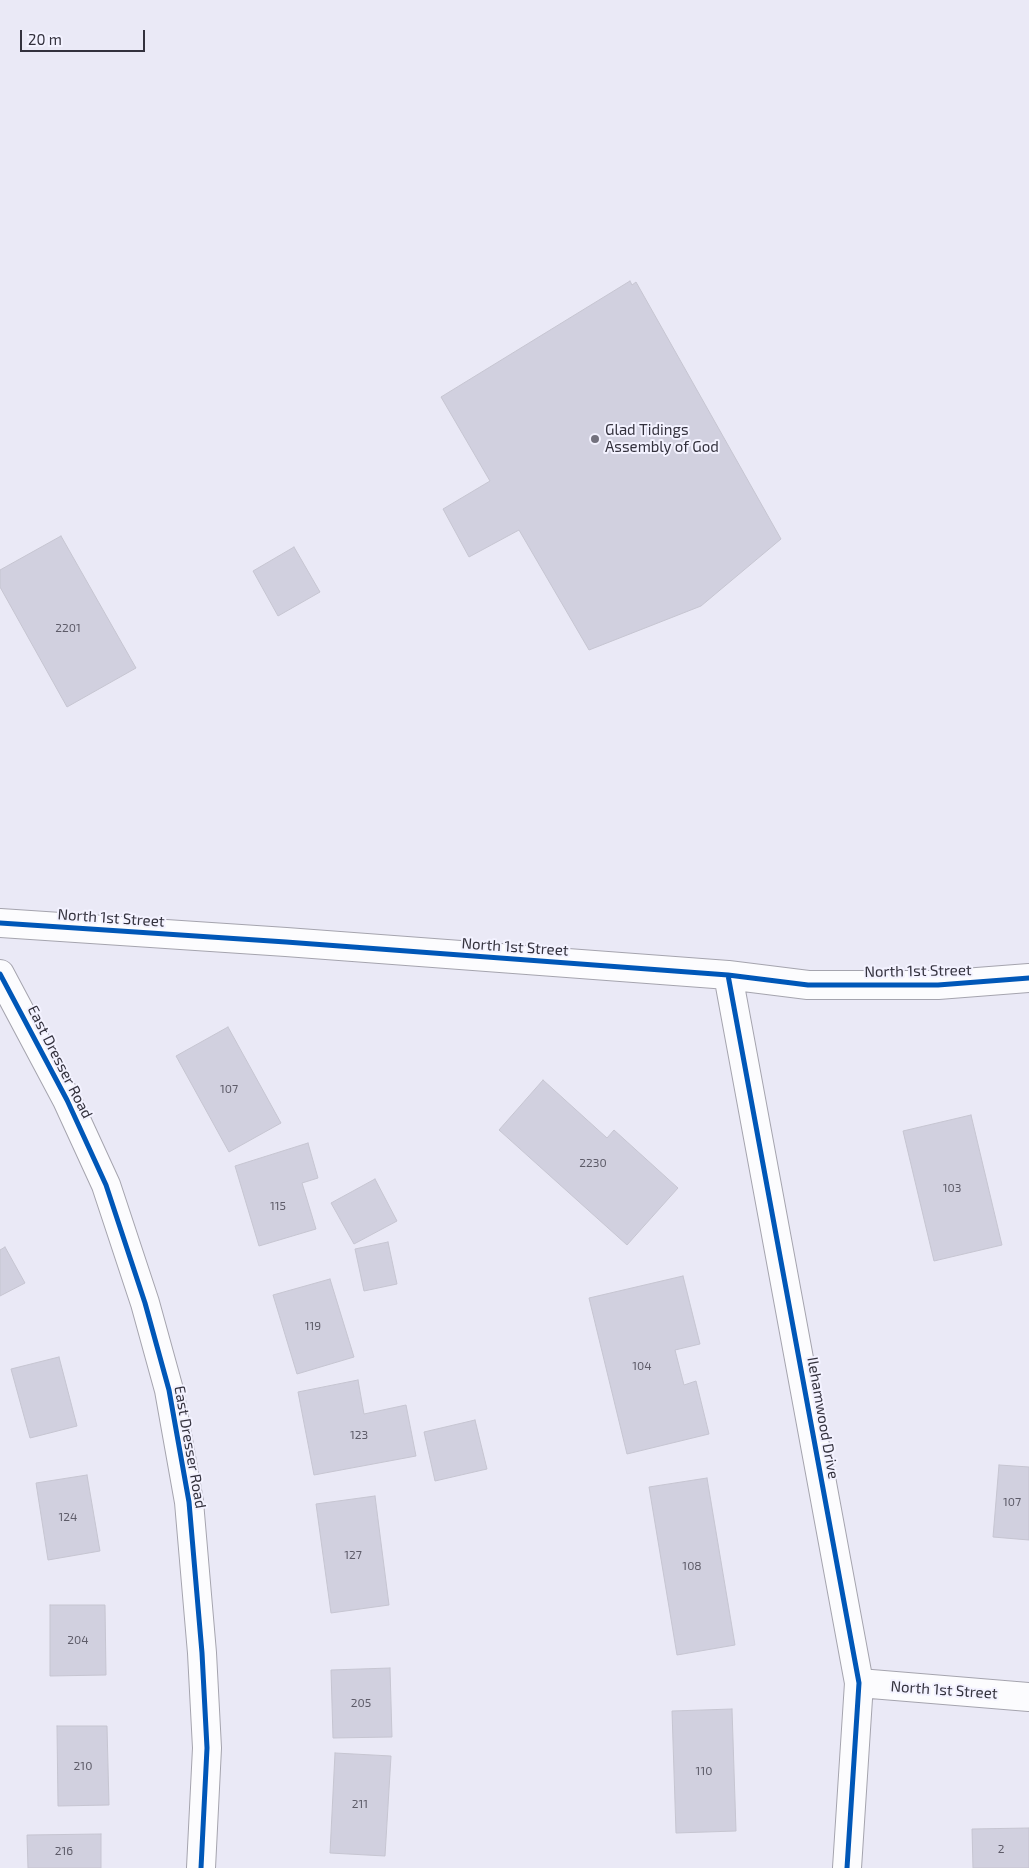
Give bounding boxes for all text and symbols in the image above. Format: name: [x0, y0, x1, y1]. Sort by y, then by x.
scale bar: [22, 20, 148, 52]
text: 20 m: [28, 30, 62, 48]
place label: Glad Tidings Assembly of God: [605, 421, 719, 456]
marker: Glad Tidings Assembly of God: [589, 433, 601, 445]
house number: 2201: [55, 621, 81, 635]
street label: North 1st Street: [57, 905, 165, 931]
street label: North 1st Street: [461, 934, 569, 960]
street label: North 1st Street: [864, 961, 972, 981]
street label: East Dresser Road: [24, 1003, 96, 1121]
house number: 107: [220, 1082, 238, 1096]
house number: 2230: [579, 1156, 607, 1170]
house number: 103: [943, 1181, 961, 1195]
house number: 115: [270, 1199, 286, 1213]
house number: 119: [305, 1319, 321, 1333]
street label: Ilehamwood Drive: [803, 1356, 843, 1480]
house number: 104: [632, 1359, 652, 1373]
street label: East Dresser Road: [170, 1384, 210, 1510]
house number: 123: [350, 1428, 368, 1442]
house number: 107: [1003, 1495, 1021, 1509]
house number: 124: [59, 1510, 77, 1524]
house number: 127: [344, 1548, 362, 1562]
house number: 108: [682, 1559, 702, 1573]
house number: 204: [67, 1633, 89, 1647]
street label: North 1st Street: [890, 1677, 998, 1703]
house number: 205: [351, 1696, 371, 1710]
house number: 210: [74, 1759, 92, 1773]
house number: 110: [696, 1764, 712, 1778]
house number: 211: [352, 1797, 368, 1811]
house number: 2: [998, 1842, 1004, 1856]
house number: 216: [55, 1844, 73, 1858]

